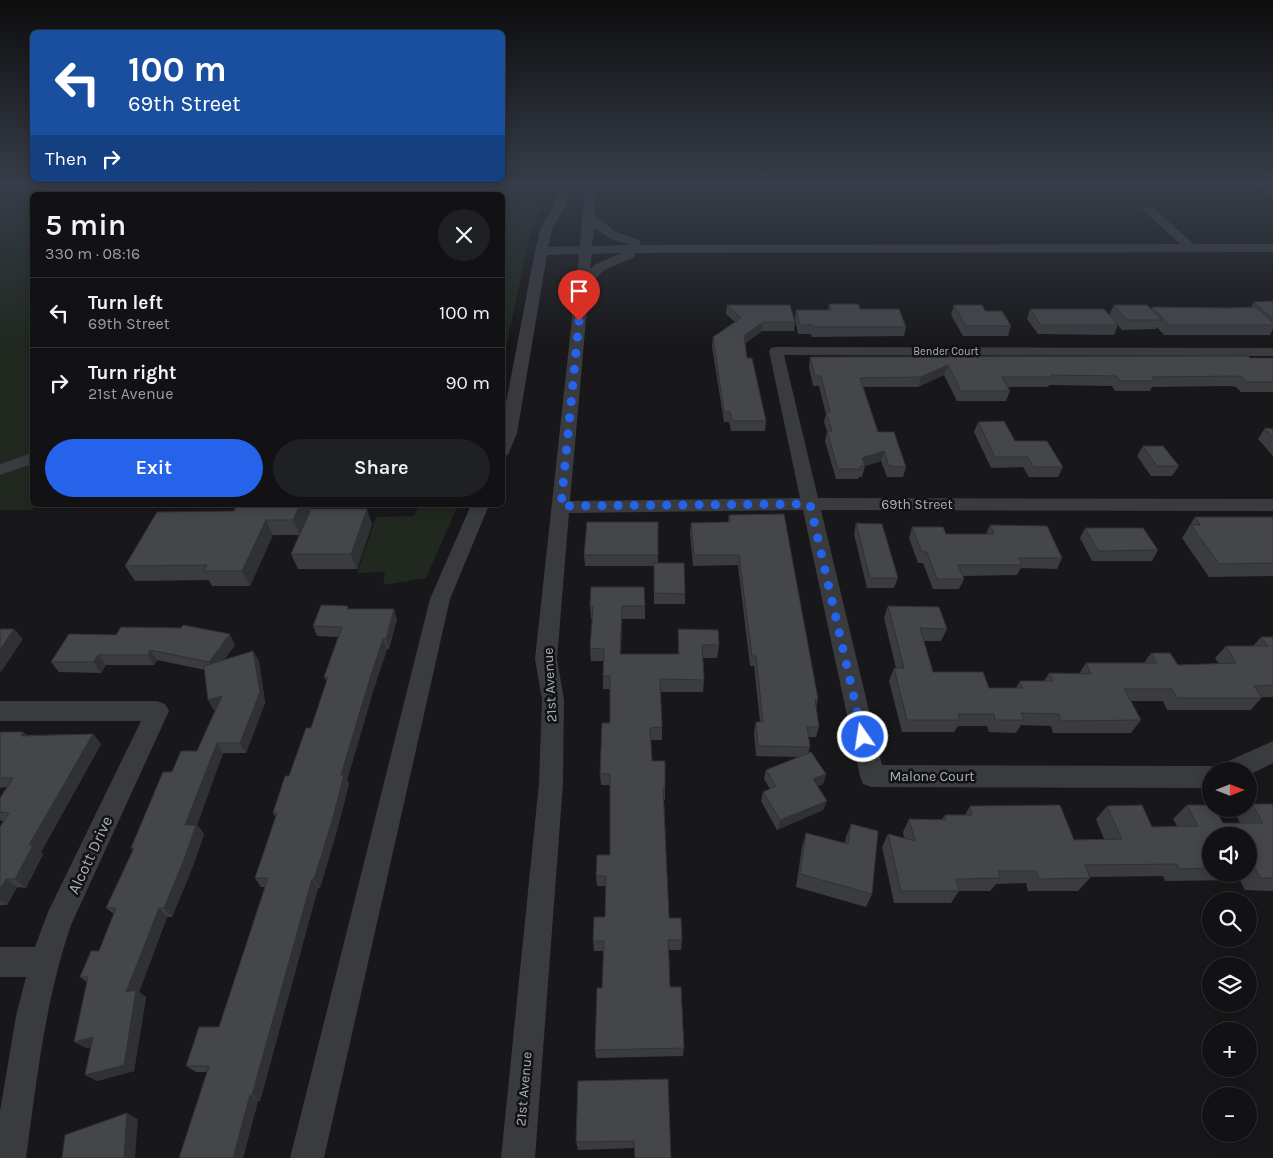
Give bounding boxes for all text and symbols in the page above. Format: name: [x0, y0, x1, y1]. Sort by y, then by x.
text: 100 m: [128, 49, 227, 90]
icon: left: [45, 50, 110, 115]
text: 69th Street: [128, 91, 241, 117]
icon: right: [97, 145, 125, 173]
text: Then: [45, 148, 87, 170]
text: 5 min: [45, 207, 126, 243]
button: close: [438, 209, 490, 261]
text: 330 m · 08:16: [45, 244, 140, 263]
pin: [558, 270, 600, 321]
icon: arrive: [565, 277, 593, 305]
text: Turn left: [88, 292, 163, 314]
icon: left: [45, 299, 73, 327]
text: 100 m: [439, 302, 490, 324]
text: 69th Street: [88, 314, 170, 333]
street label: Bender Court: [913, 345, 979, 358]
text: Turn right: [88, 362, 177, 384]
icon: right: [45, 369, 73, 397]
text: 90 m: [445, 372, 490, 394]
text: 21st Avenue: [88, 384, 173, 403]
button: Exit: [45, 439, 263, 497]
button: Share: [273, 439, 490, 497]
street label: 69th Street: [881, 496, 953, 513]
street label: 21st Avenue: [540, 647, 560, 723]
position arrow: [836, 710, 888, 762]
north arrow: [1202, 762, 1258, 818]
map controls: [1202, 762, 1257, 1142]
street label: Malone Court: [889, 768, 975, 785]
street label: Alcott Drive: [64, 813, 116, 897]
button: sound: [1202, 827, 1257, 882]
button: search: [1202, 892, 1257, 947]
button: layers: [1202, 957, 1257, 1012]
button: +: [1202, 1022, 1257, 1077]
street label: 21st Avenue: [512, 1051, 536, 1127]
button: −: [1202, 1087, 1257, 1142]

